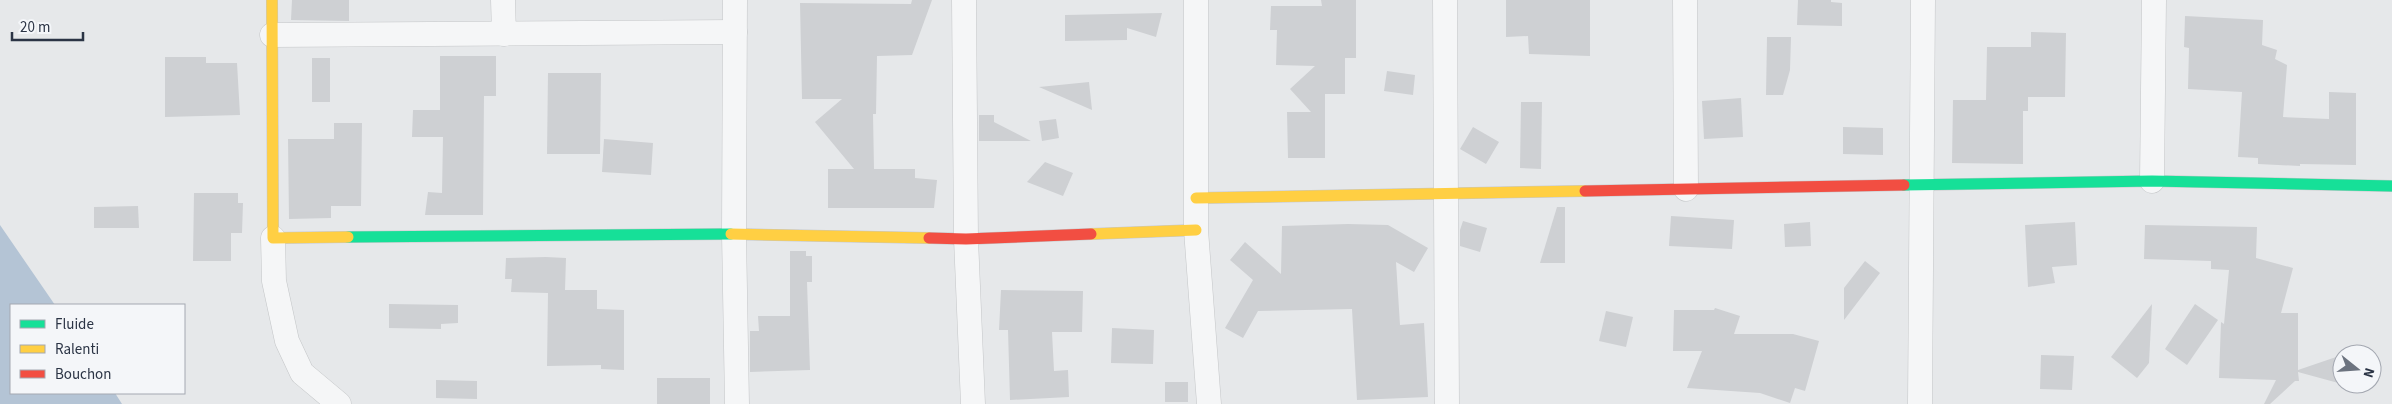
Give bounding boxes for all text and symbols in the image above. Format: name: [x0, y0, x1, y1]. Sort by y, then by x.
scale bar: [12, 10, 84, 42]
text: 20 m: [20, 17, 50, 38]
legend: [10, 304, 185, 394]
text: Fluide: [55, 314, 94, 335]
text: Ralenti: [55, 339, 99, 360]
north arrow: [2332, 344, 2382, 394]
text: Bouchon: [55, 364, 111, 385]
text: N: [2358, 365, 2379, 380]

